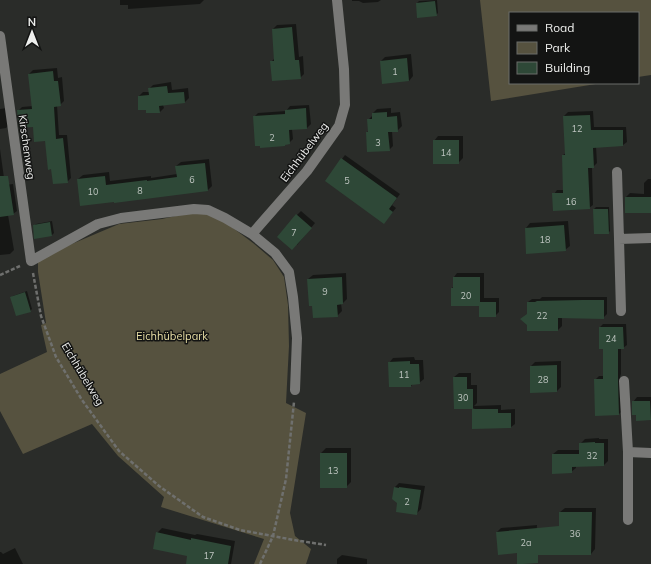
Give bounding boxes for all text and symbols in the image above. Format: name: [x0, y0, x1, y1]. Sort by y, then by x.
north arrow: [12, 12, 52, 52]
legend: [509, 12, 639, 84]
text: N: [28, 15, 36, 29]
text: Road: [545, 20, 574, 35]
text: Park: [545, 40, 571, 55]
text: Building: [545, 60, 590, 75]
house number: 1: [392, 66, 398, 77]
street label: Kirschenweg: [16, 114, 38, 180]
street label: Eichhübelweg: [277, 119, 331, 185]
house number: 12: [572, 123, 582, 134]
house number: 2: [269, 132, 275, 143]
house number: 3: [375, 137, 381, 148]
house number: 14: [441, 147, 452, 158]
house number: 6: [189, 174, 195, 185]
house number: 5: [344, 175, 350, 186]
house number: 8: [137, 185, 143, 196]
house number: 10: [88, 186, 98, 197]
house number: 16: [566, 196, 576, 207]
house number: 7: [291, 227, 297, 238]
house number: 18: [540, 234, 550, 245]
house number: 9: [322, 286, 328, 297]
house number: 20: [461, 290, 471, 301]
house number: 22: [537, 310, 547, 321]
park label: Eichhübelpark: [136, 329, 208, 343]
house number: 24: [606, 333, 617, 344]
street label: Eichhübelweg: [59, 340, 107, 408]
house number: 11: [399, 369, 409, 380]
house number: 28: [538, 374, 548, 385]
house number: 30: [458, 392, 468, 403]
house number: 32: [587, 450, 597, 461]
house number: 13: [328, 465, 338, 476]
house number: 2: [404, 496, 410, 507]
house number: 36: [570, 528, 580, 539]
house number: 2a: [521, 537, 531, 548]
house number: 17: [204, 550, 214, 561]

